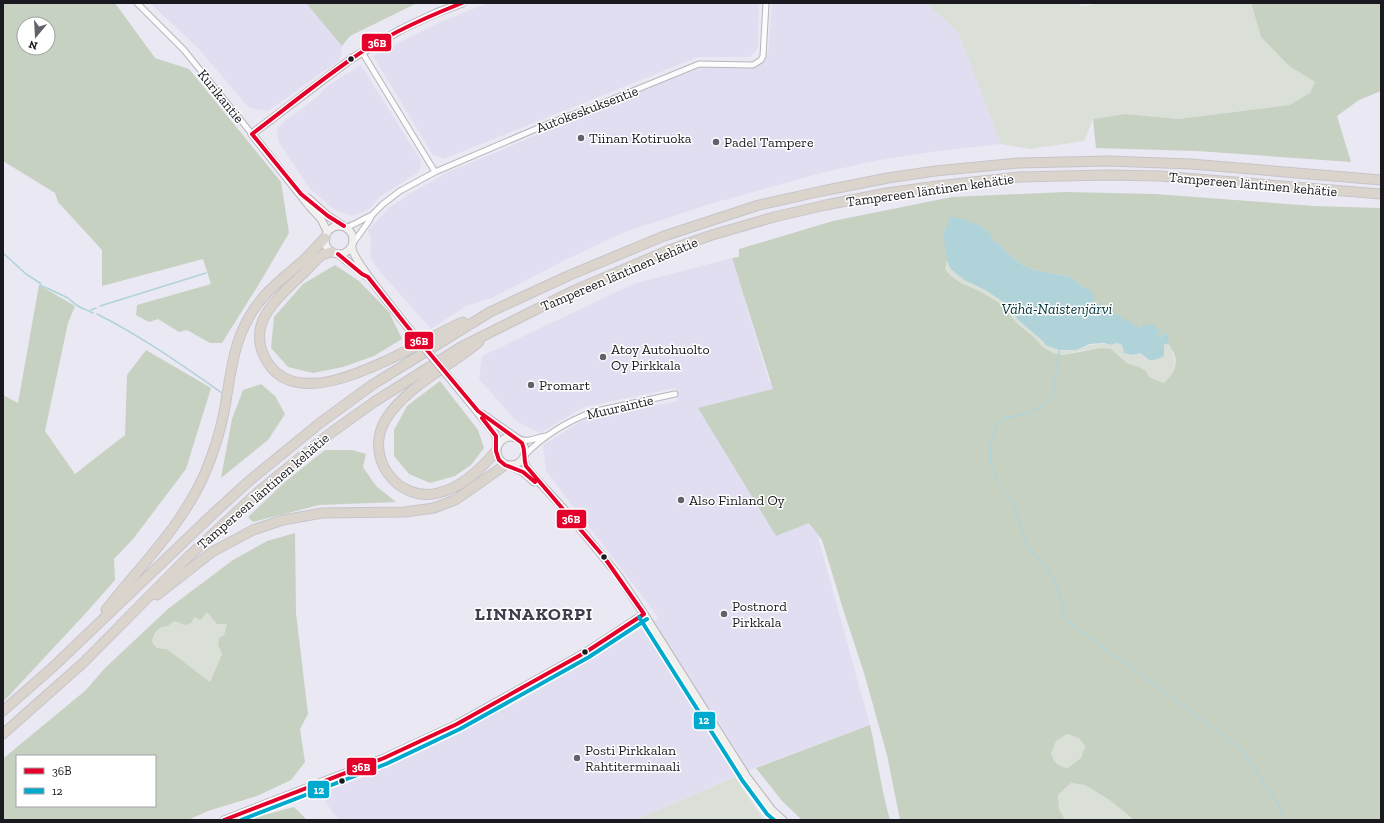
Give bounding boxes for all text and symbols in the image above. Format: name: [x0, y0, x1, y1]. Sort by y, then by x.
north arrow: [16, 16, 56, 56]
line badge: 36B: [361, 33, 392, 52]
text: N: [26, 37, 39, 53]
text: 36B: [368, 37, 386, 50]
unlabelled marker: [346, 54, 356, 64]
street label: Kurikantie: [194, 66, 248, 127]
street label: Autokeskuksentie: [534, 82, 641, 137]
place label: Tiinan Kotiruoka: [589, 130, 692, 147]
marker: Tiinan Kotiruoka: [576, 133, 586, 143]
place label: Padel Tampere: [724, 134, 814, 151]
marker: Padel Tampere: [711, 137, 721, 147]
street label: Tampereen läntinen kehätie: [1168, 169, 1338, 200]
street label: Tampereen läntinen kehätie: [845, 170, 1015, 211]
street label: Tampereen läntinen kehätie: [538, 233, 701, 315]
water label: Vähä-Naistenjärvi: [1002, 300, 1113, 318]
line badge: 36B: [404, 331, 434, 350]
text: 36B: [410, 335, 428, 348]
place label: Atoy Autohuolto Oy Pirkkala: [611, 341, 710, 374]
marker: Atoy Autohuolto Oy Pirkkala: [598, 352, 608, 362]
place label: Promart: [539, 377, 591, 394]
marker: Promart: [526, 380, 536, 390]
street label: Muuraintie: [585, 391, 656, 423]
street label: Tampereen läntinen kehätie: [194, 429, 333, 553]
place label: Also Finland Oy: [689, 492, 786, 509]
marker: Also Finland Oy: [676, 495, 686, 505]
line badge: 36B: [556, 509, 587, 529]
text: 36B: [562, 513, 580, 526]
unlabelled marker: [599, 552, 609, 562]
place label: Postnord Pirkkala: [732, 598, 787, 631]
district label: LINNAKORPI: [475, 603, 593, 625]
marker: Postnord Pirkkala: [719, 609, 729, 619]
unlabelled marker: [580, 647, 590, 657]
line badge: 12: [693, 711, 716, 730]
text: 12: [699, 714, 709, 727]
place label: Posti Pirkkalan Rahtiterminaali: [585, 742, 680, 775]
marker: Posti Pirkkalan Rahtiterminaali: [572, 753, 582, 763]
legend: [16, 755, 156, 807]
line badge: 36B: [346, 757, 377, 776]
text: 36B: [352, 761, 370, 774]
text: 36B: [52, 764, 72, 778]
unlabelled marker: [337, 776, 347, 786]
line badge: 12: [307, 780, 330, 799]
text: 12: [52, 784, 63, 798]
text: 12: [314, 784, 324, 797]

